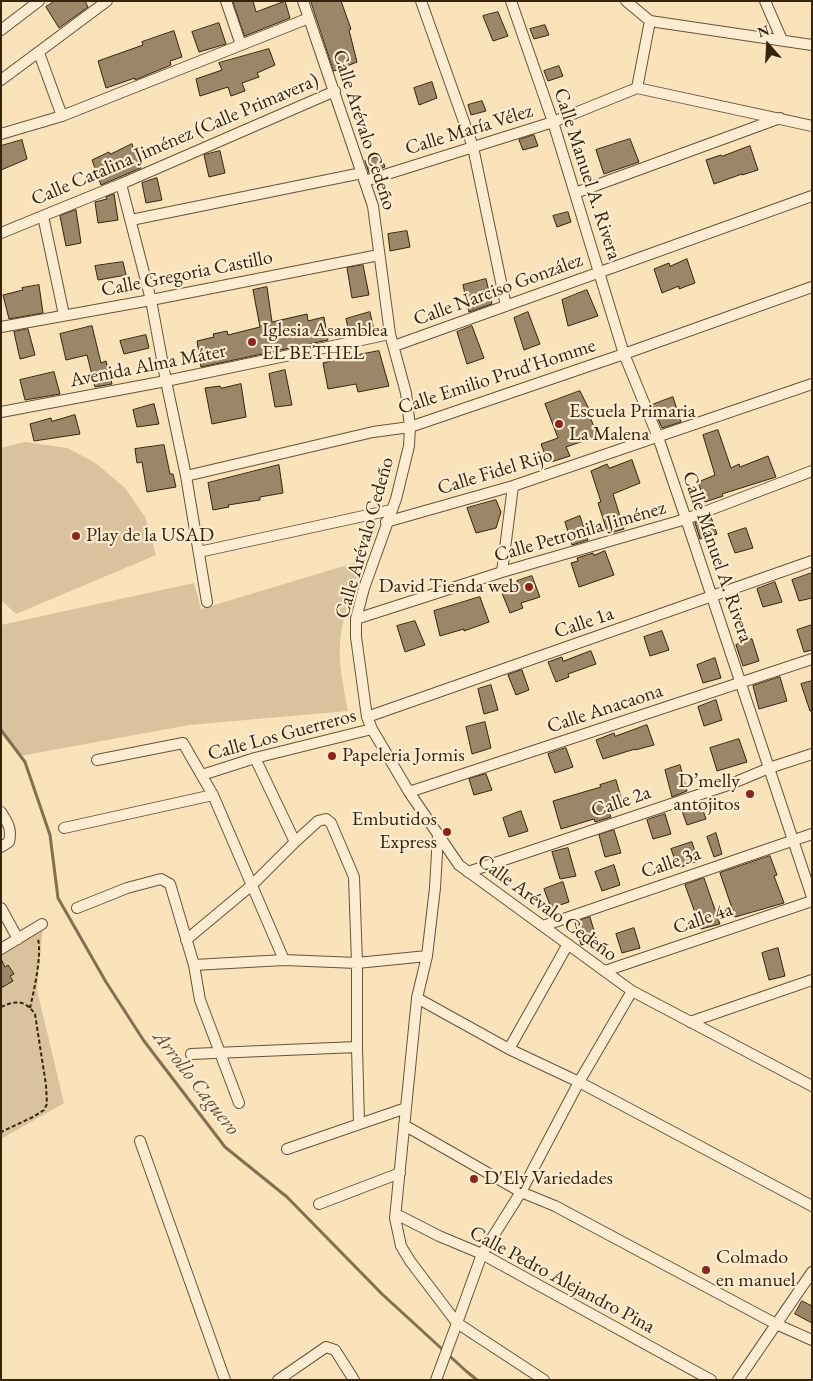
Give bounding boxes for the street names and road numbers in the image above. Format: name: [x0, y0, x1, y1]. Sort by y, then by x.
street label: Calle Arévalo Cedeño: [327, 47, 401, 213]
street label: Calle Catalina Jiménez (Calle Primavera): [28, 68, 322, 212]
street label: Calle Manuel A. Rivera: [548, 85, 626, 263]
street label: Calle María Vélez: [402, 99, 536, 161]
street label: Calle Gregoria Castillo: [99, 246, 275, 302]
street label: Calle Narciso González: [410, 248, 586, 332]
street label: Calle Emilio Prud'Homme: [395, 334, 599, 420]
street label: Avenida Alma Máter: [68, 339, 228, 393]
street label: Calle Fidel Rijo: [435, 443, 555, 501]
street label: Calle Arévalo Cedeño: [330, 454, 400, 622]
street label: Calle Manuel A. Rivera: [676, 468, 758, 646]
street label: Calle Petronila Jiménez: [491, 496, 669, 568]
street label: Calle 1a: [551, 602, 617, 644]
street label: Calle Anacaona: [544, 679, 666, 739]
street label: Calle Los Guerreros: [205, 704, 359, 766]
street label: Calle 2a: [588, 781, 654, 823]
street label: Calle 3a: [638, 842, 704, 884]
street label: Calle Arévalo Cedeño: [472, 849, 622, 967]
street label: Calle 4a: [670, 898, 736, 940]
street label: Calle Pedro Alejandro Pina: [465, 1221, 659, 1339]

